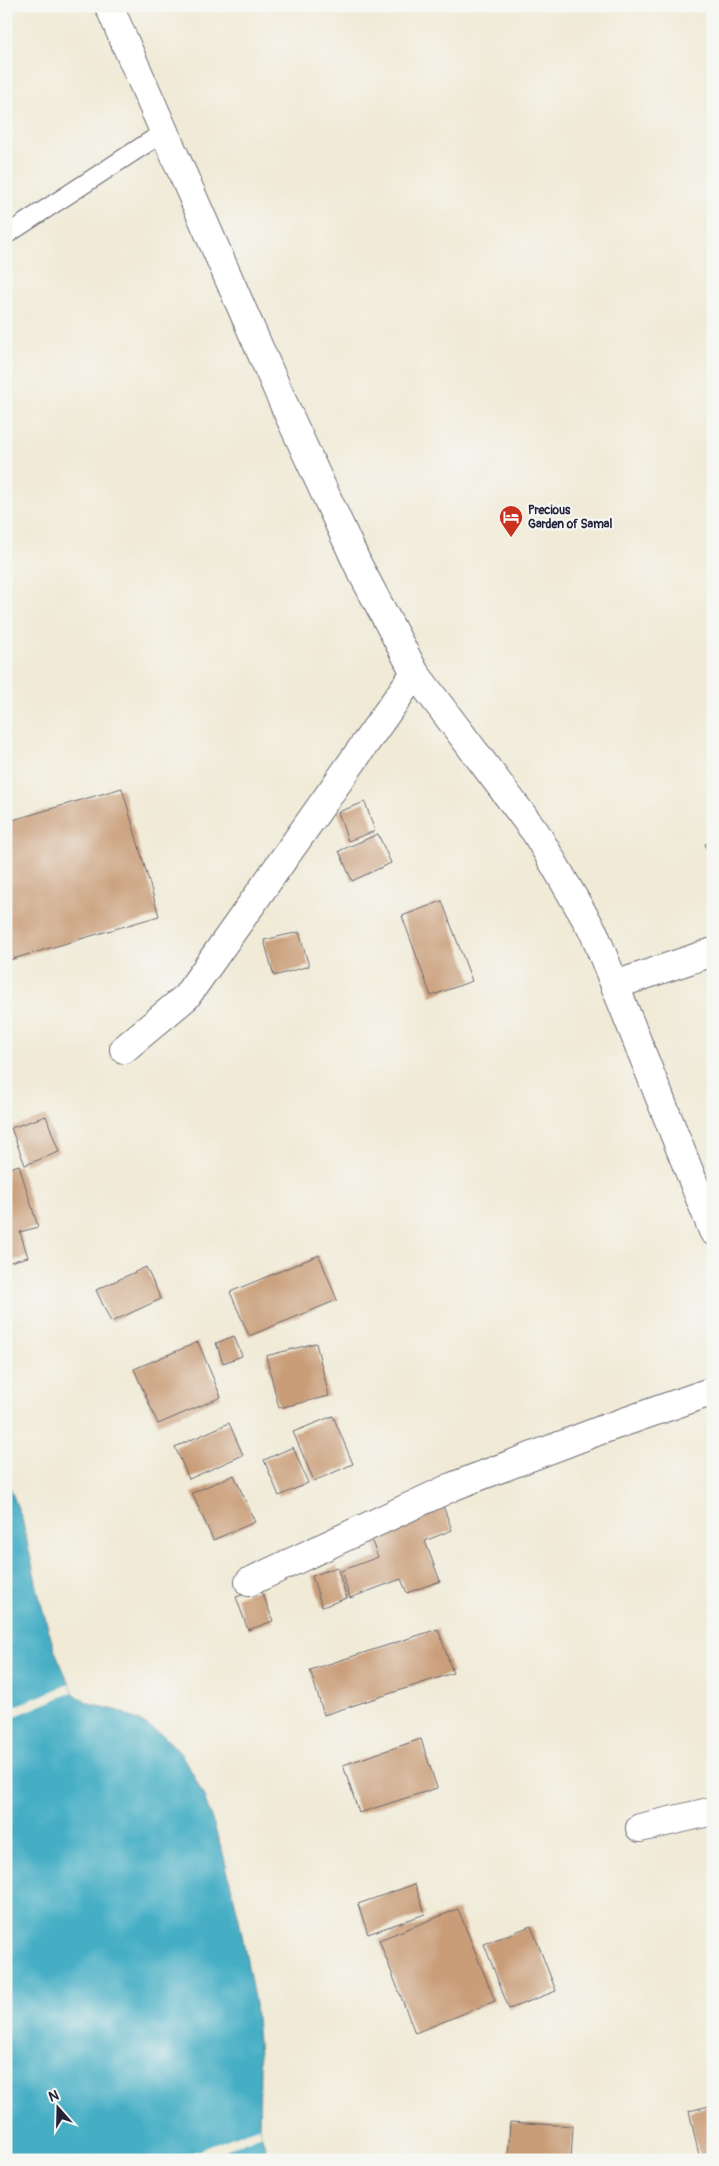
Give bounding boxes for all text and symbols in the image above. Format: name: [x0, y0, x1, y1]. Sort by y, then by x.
place label: Precious Garden of Samal: [528, 503, 612, 532]
hotel icon: Precious Garden of Samal: [498, 504, 524, 538]
north arrow: [32, 2084, 82, 2134]
text: N: [46, 2087, 61, 2106]

